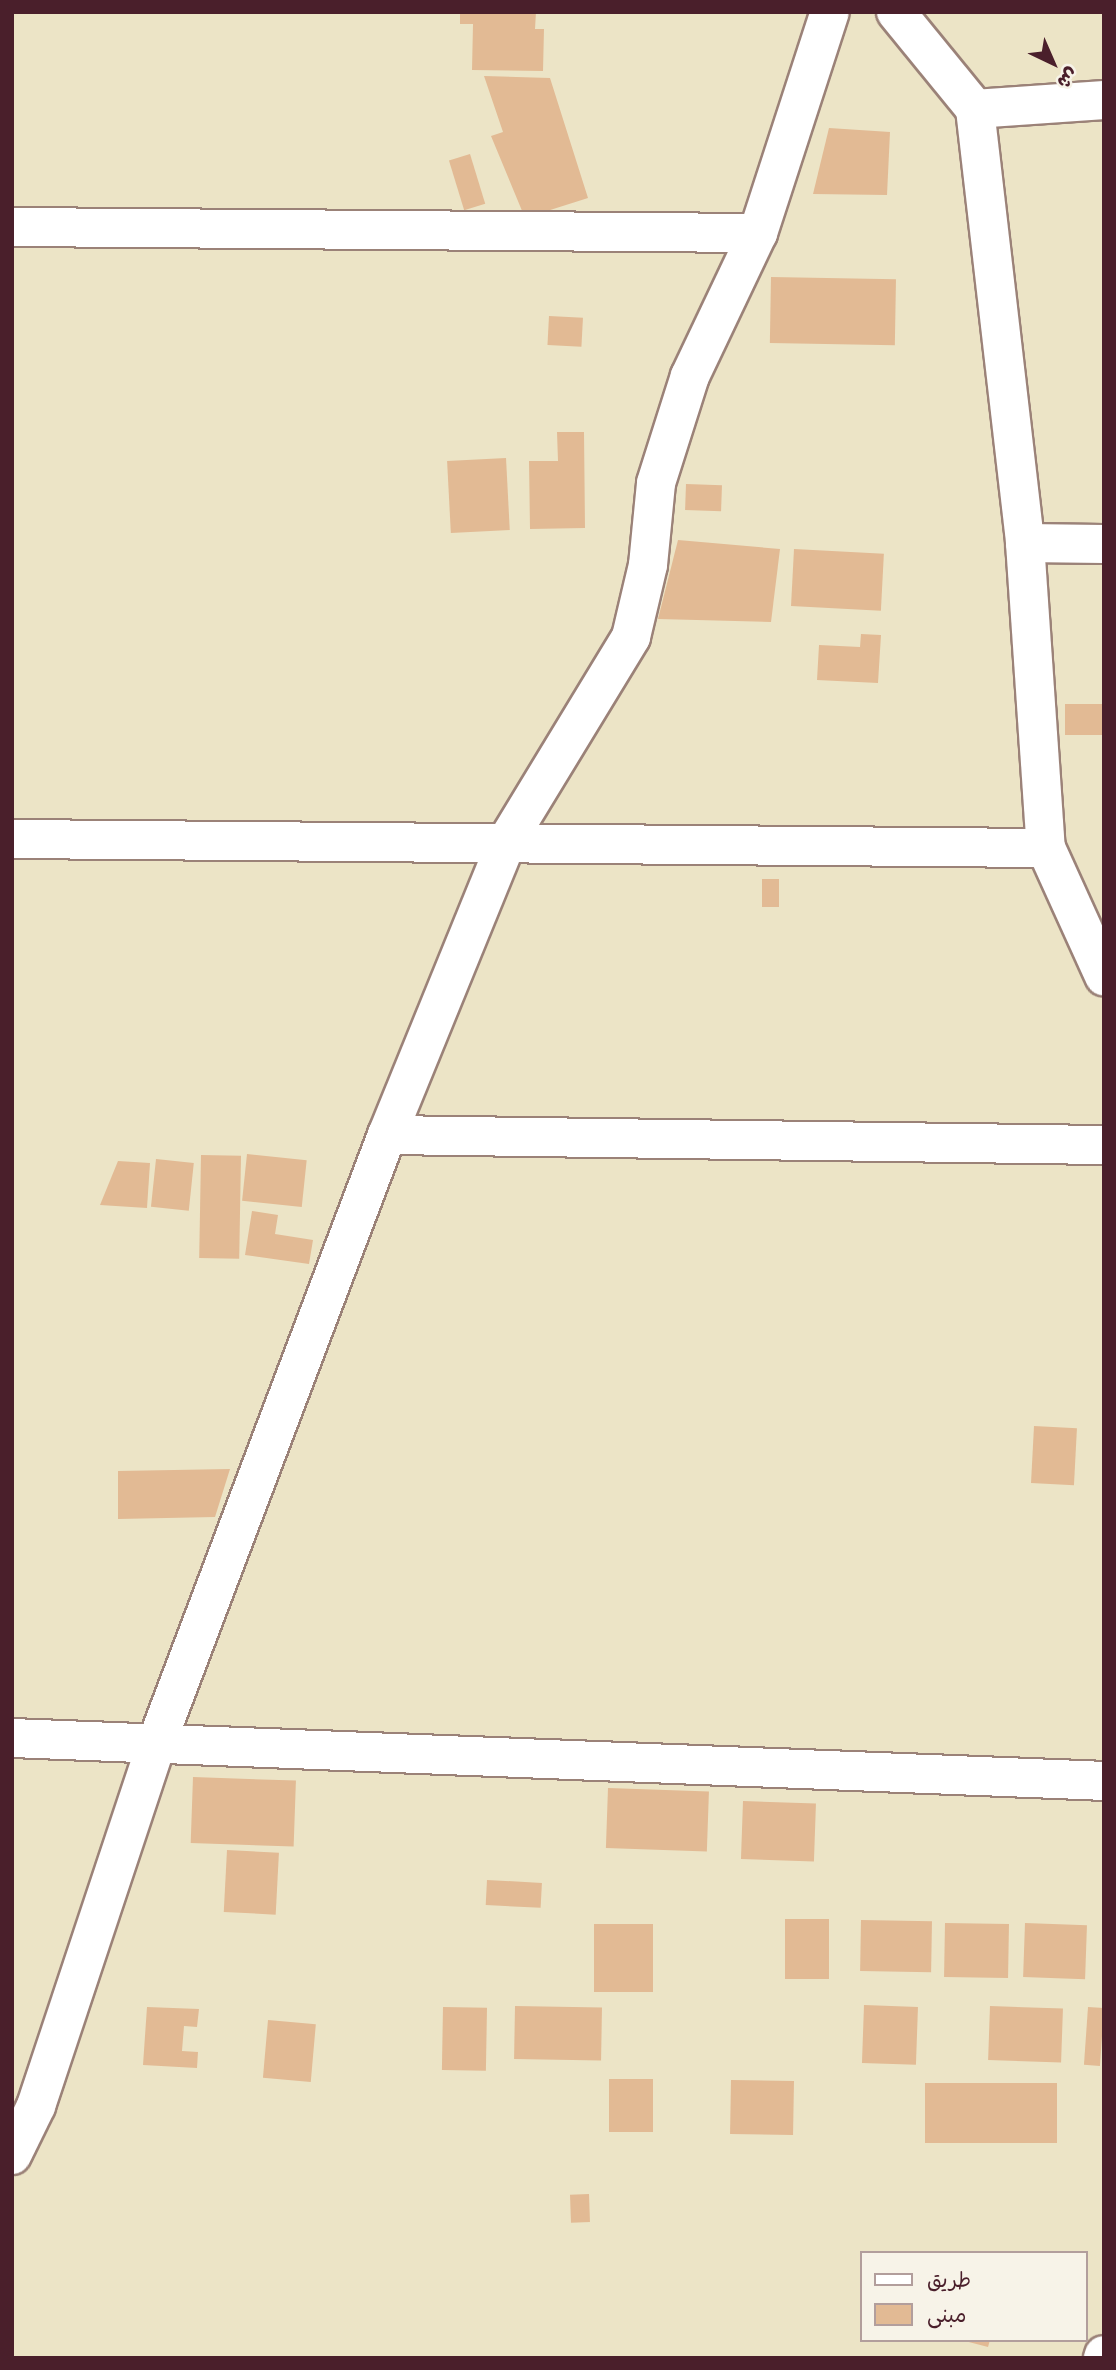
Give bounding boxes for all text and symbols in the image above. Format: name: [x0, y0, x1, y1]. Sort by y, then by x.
north arrow: [1018, 28, 1088, 98]
text: ش: [1049, 59, 1087, 98]
legend: [860, 2251, 1088, 2342]
text: طريق: [927, 2261, 971, 2299]
text: مبنى: [927, 2296, 966, 2334]

